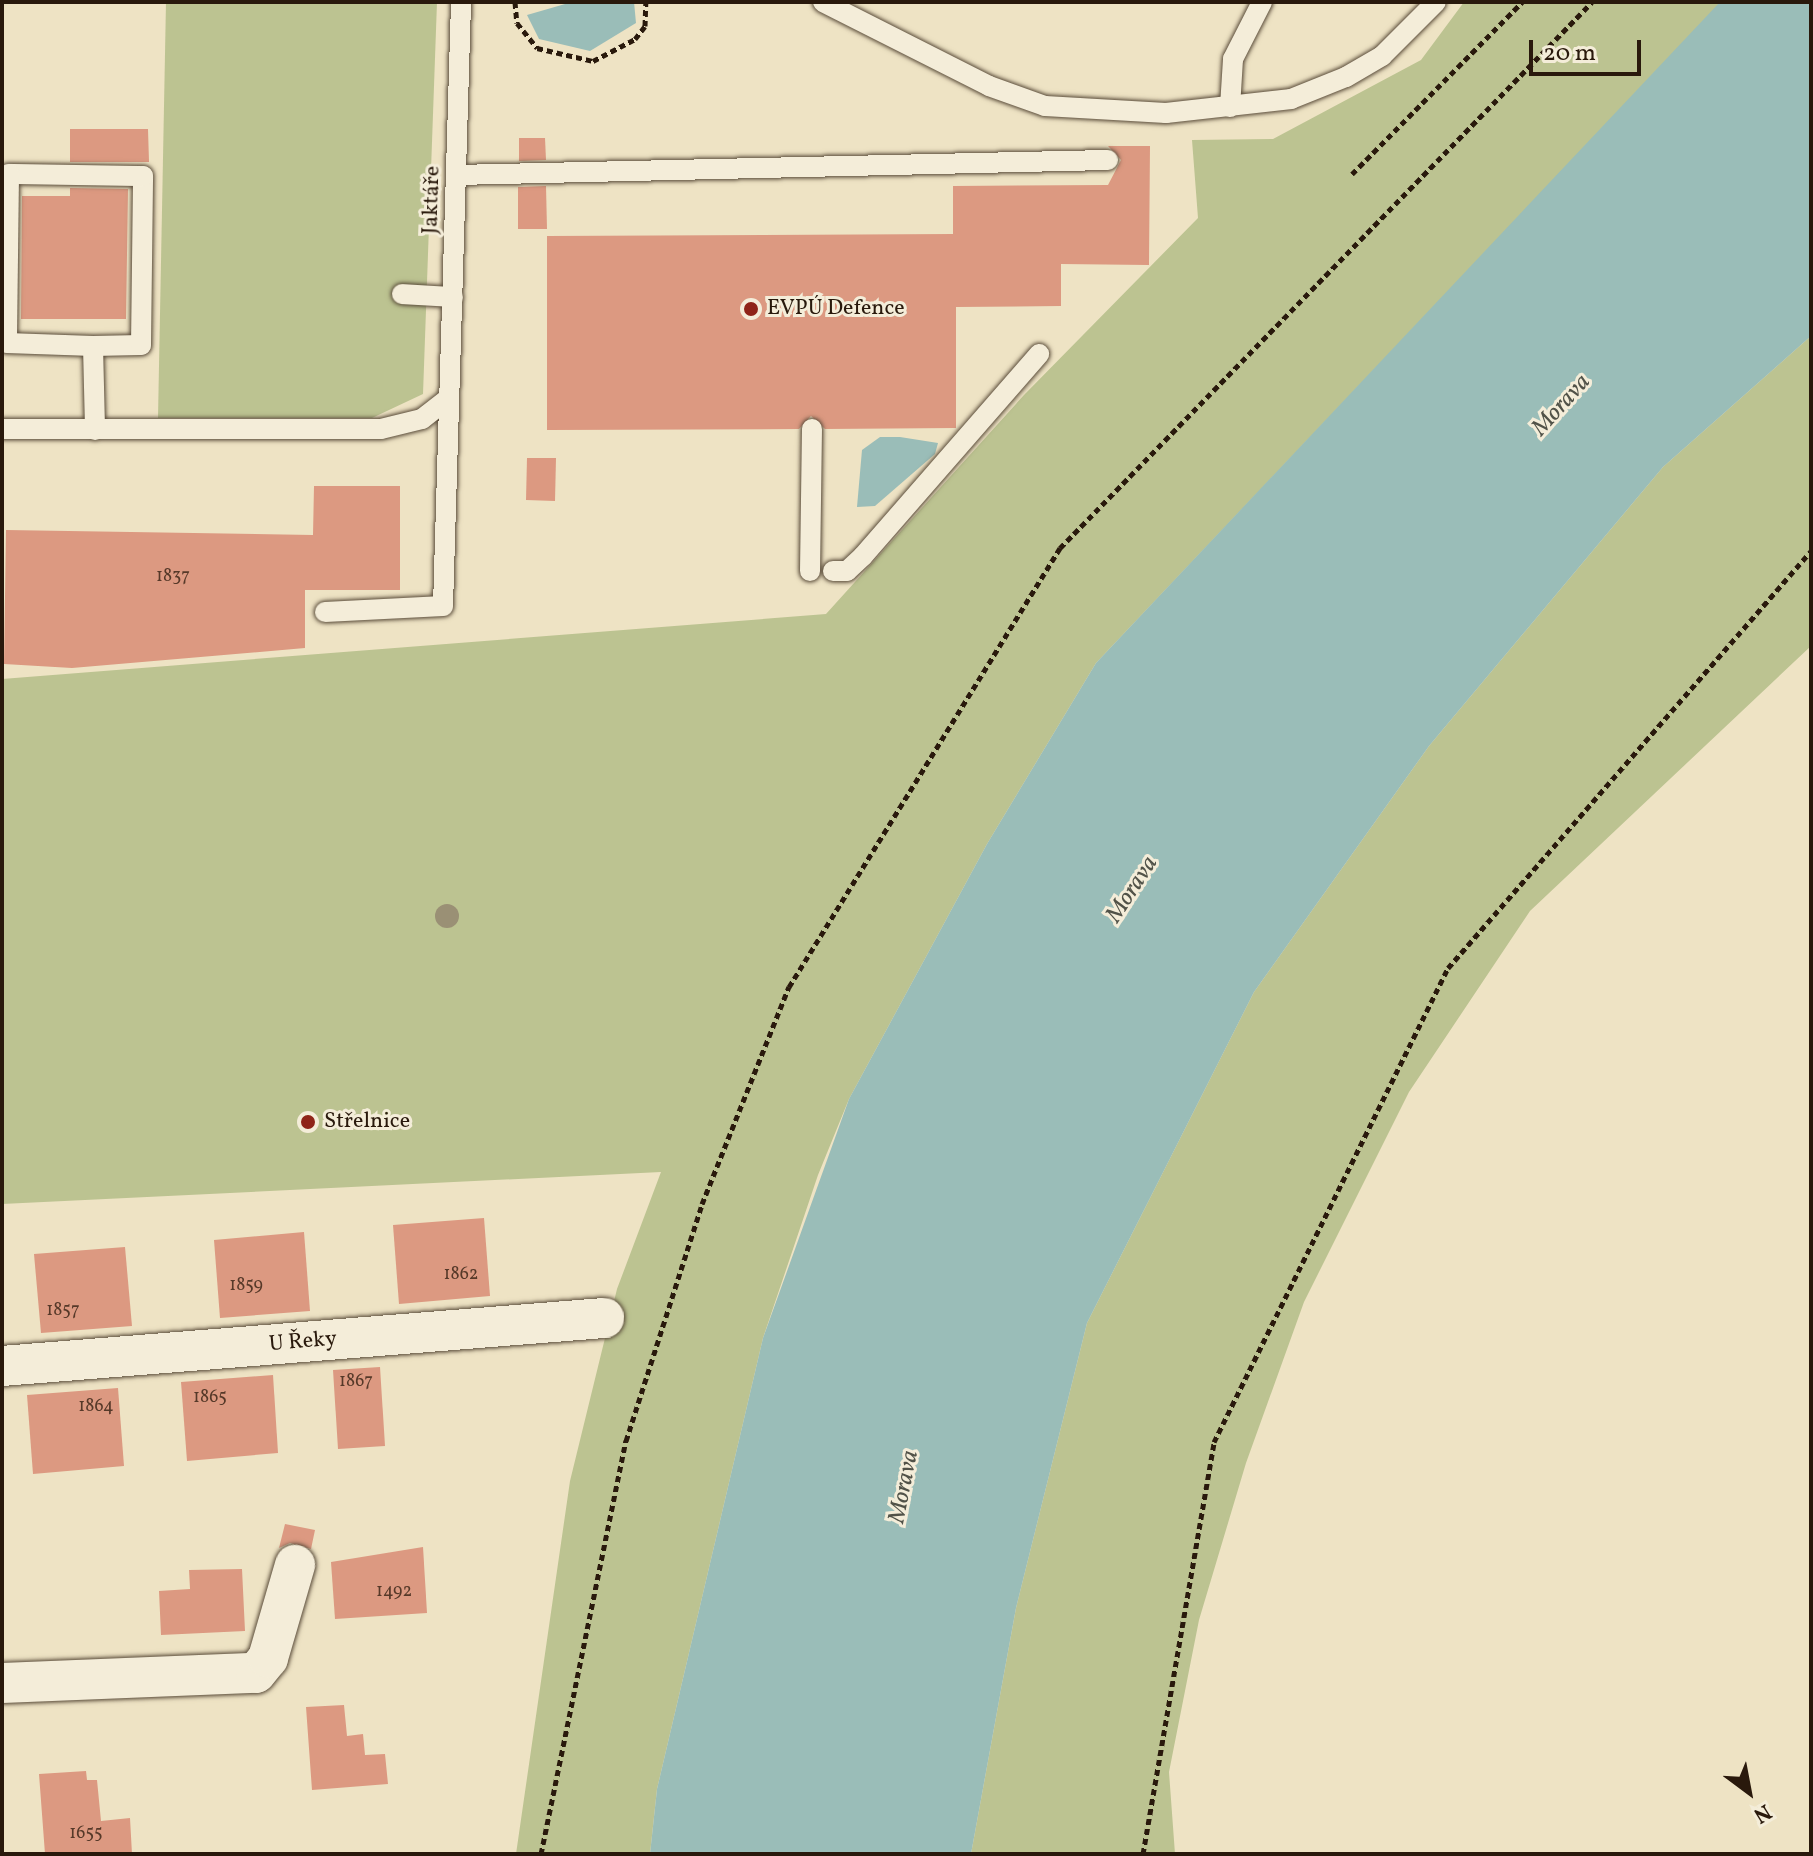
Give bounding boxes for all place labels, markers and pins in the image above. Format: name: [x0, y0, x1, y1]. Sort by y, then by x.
place label: EVPÚ Defence: [767, 296, 905, 322]
marker: EVPÚ Defence: [742, 300, 760, 318]
place label: Střelnice: [324, 1109, 410, 1135]
marker: Střelnice: [299, 1113, 317, 1131]

